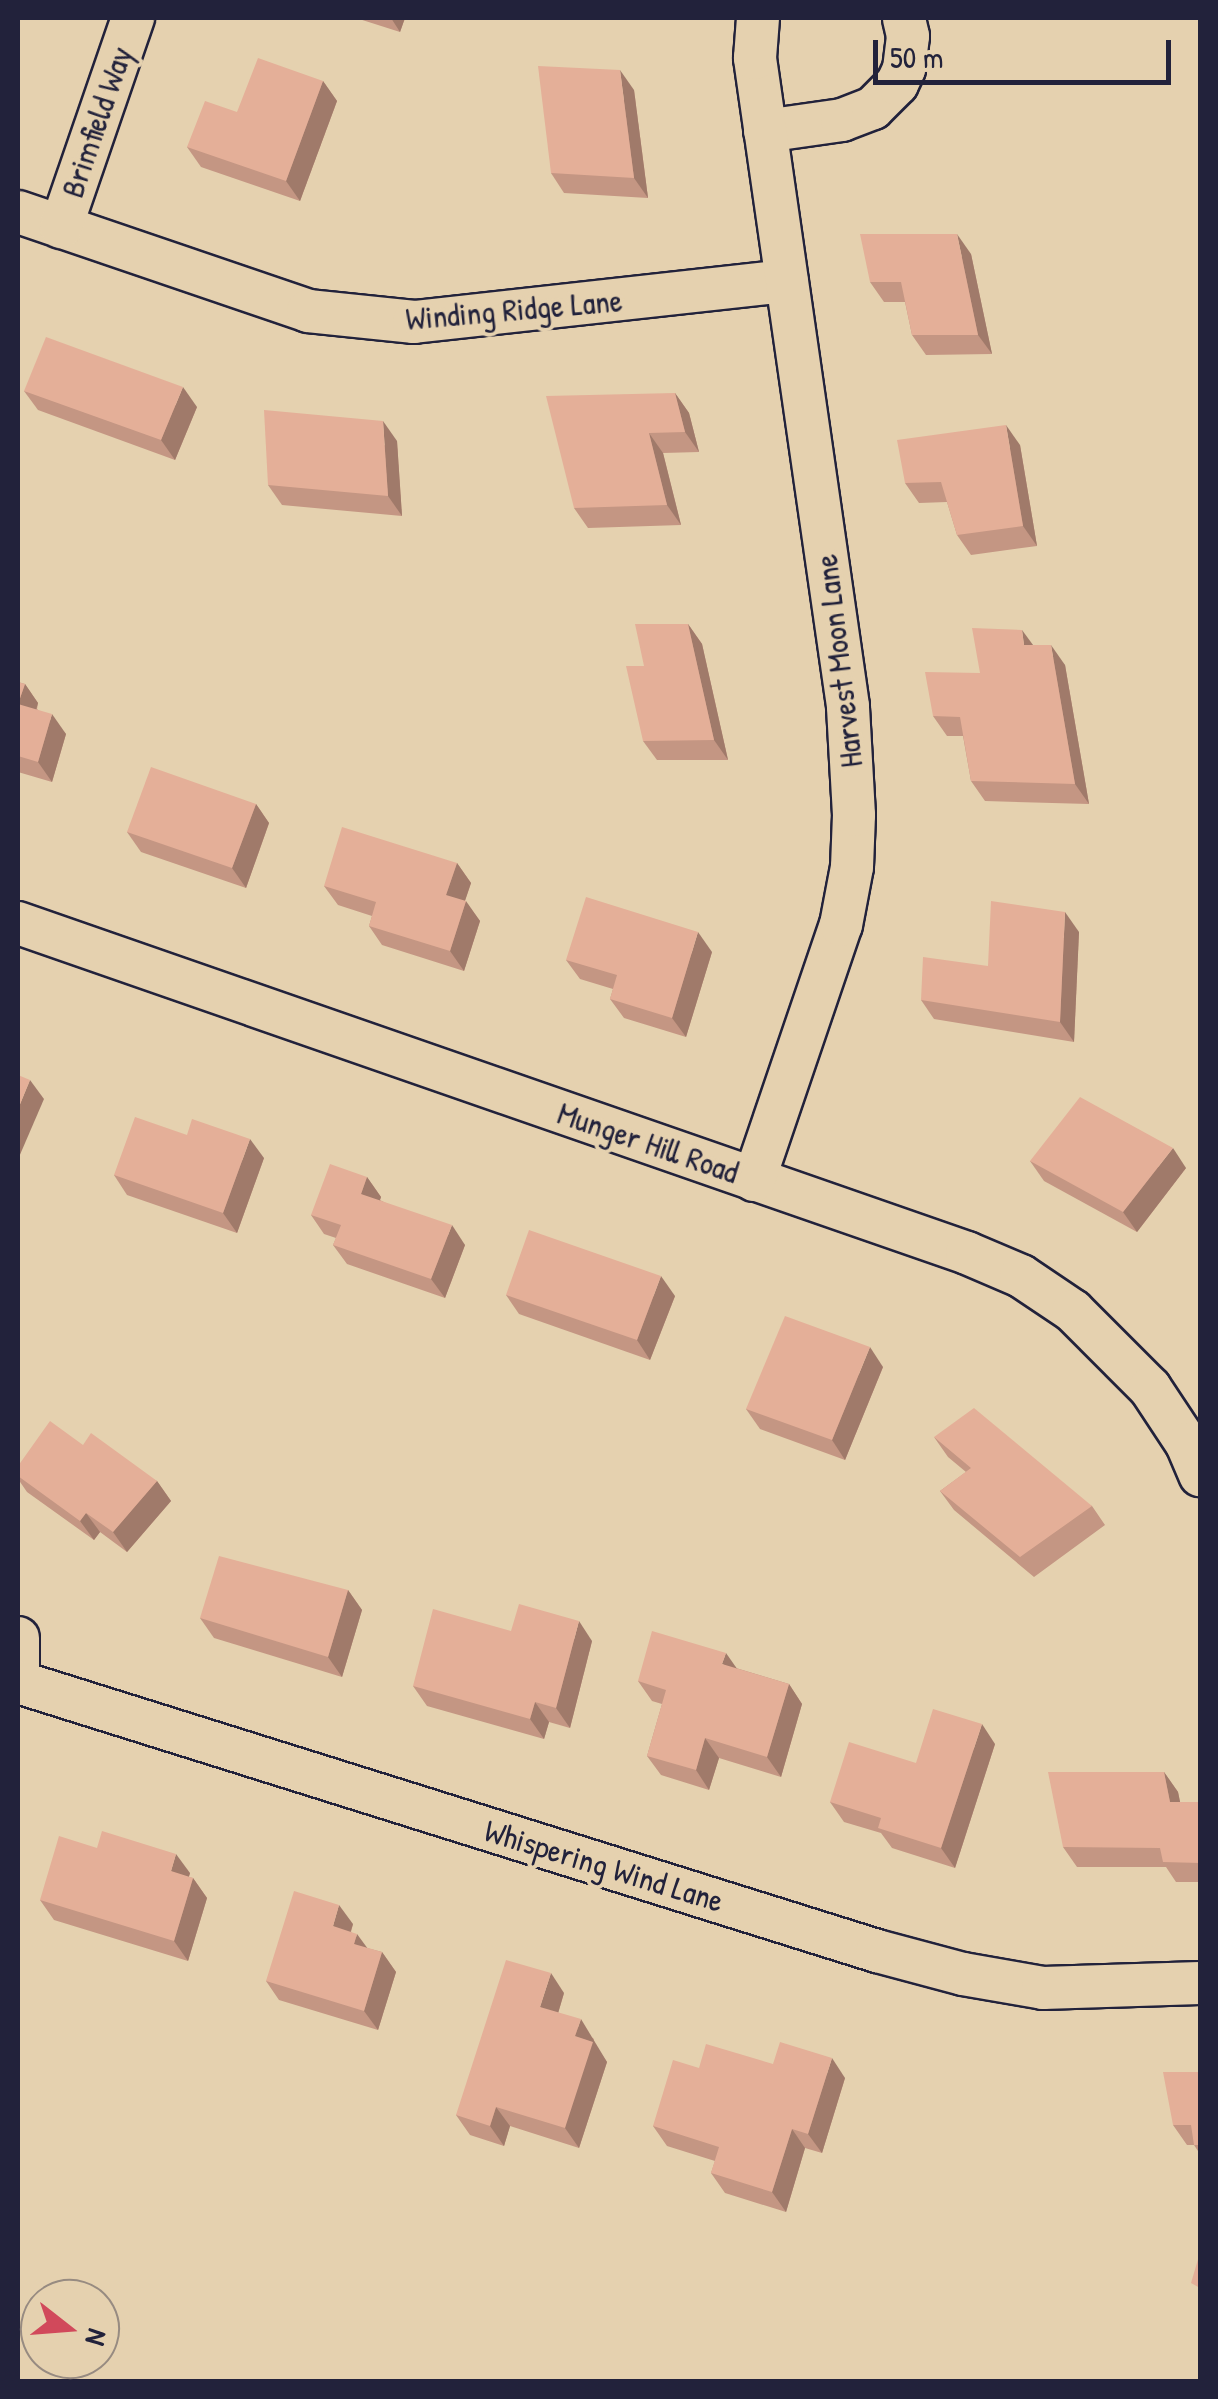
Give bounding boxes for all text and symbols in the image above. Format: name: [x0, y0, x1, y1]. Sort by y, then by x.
scale bar: [878, 20, 1176, 82]
text: 50 m: [890, 37, 943, 77]
street label: Brimfield Way: [53, 41, 141, 203]
street label: Winding Ridge Lane: [404, 281, 624, 339]
street label: Harvest Moon Lane: [807, 552, 871, 770]
street label: Munger Hill Road: [553, 1094, 743, 1192]
street label: Whispering Wind Lane: [480, 1811, 728, 1921]
north arrow: [20, 2279, 120, 2379]
text: N: [76, 2325, 117, 2350]

